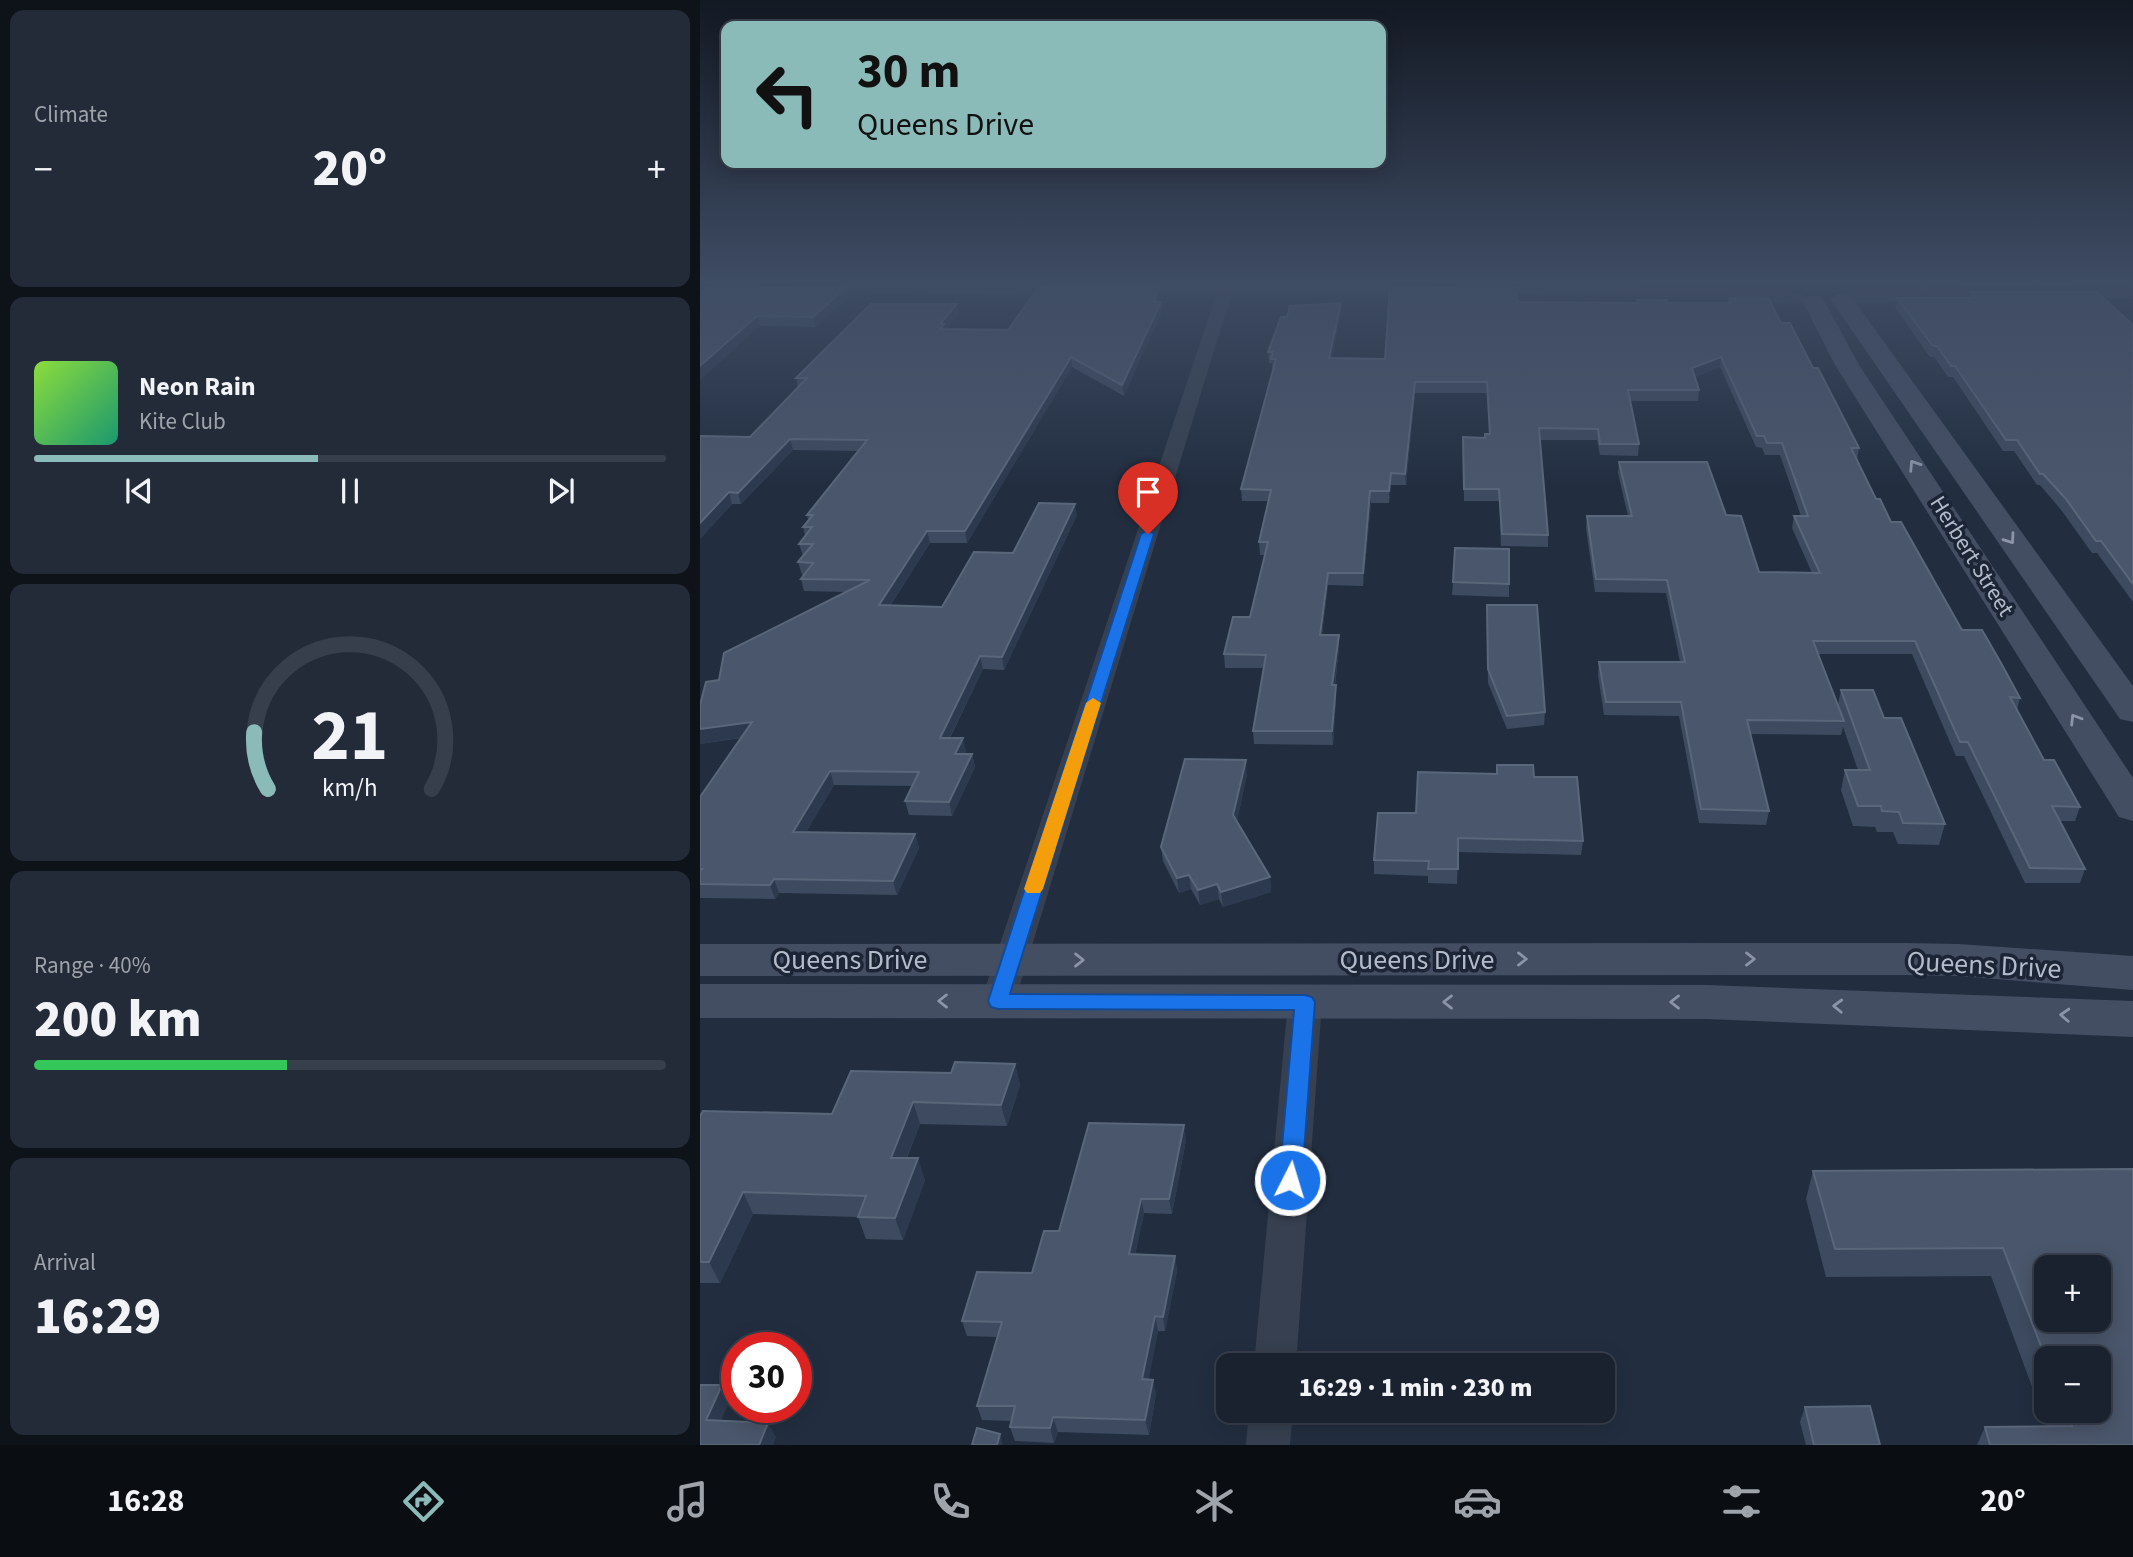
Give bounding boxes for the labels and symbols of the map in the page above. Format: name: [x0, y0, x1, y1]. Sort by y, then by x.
one-way arrow: [1909, 460, 1922, 473]
pin: [1118, 462, 1178, 534]
street label: Herbert Street: [1922, 489, 2022, 623]
one-way arrow: [2002, 531, 2014, 544]
one-way arrow: [2071, 714, 2084, 727]
street label: Queens Drive: [773, 940, 927, 980]
street label: Queens Drive: [1340, 940, 1494, 980]
street label: Queens Drive: [1906, 941, 2062, 989]
one-way arrow: [1745, 951, 1756, 967]
one-way arrow: [1075, 952, 1085, 968]
one-way arrow: [1517, 952, 1528, 967]
one-way arrow: [937, 993, 947, 1009]
one-way arrow: [1442, 994, 1452, 1010]
one-way arrow: [1669, 994, 1680, 1010]
one-way arrow: [1832, 999, 1843, 1014]
one-way arrow: [2059, 1008, 2070, 1023]
position arrow: [1253, 1143, 1327, 1217]
speed limit sign: 30: [721, 1332, 812, 1423]

